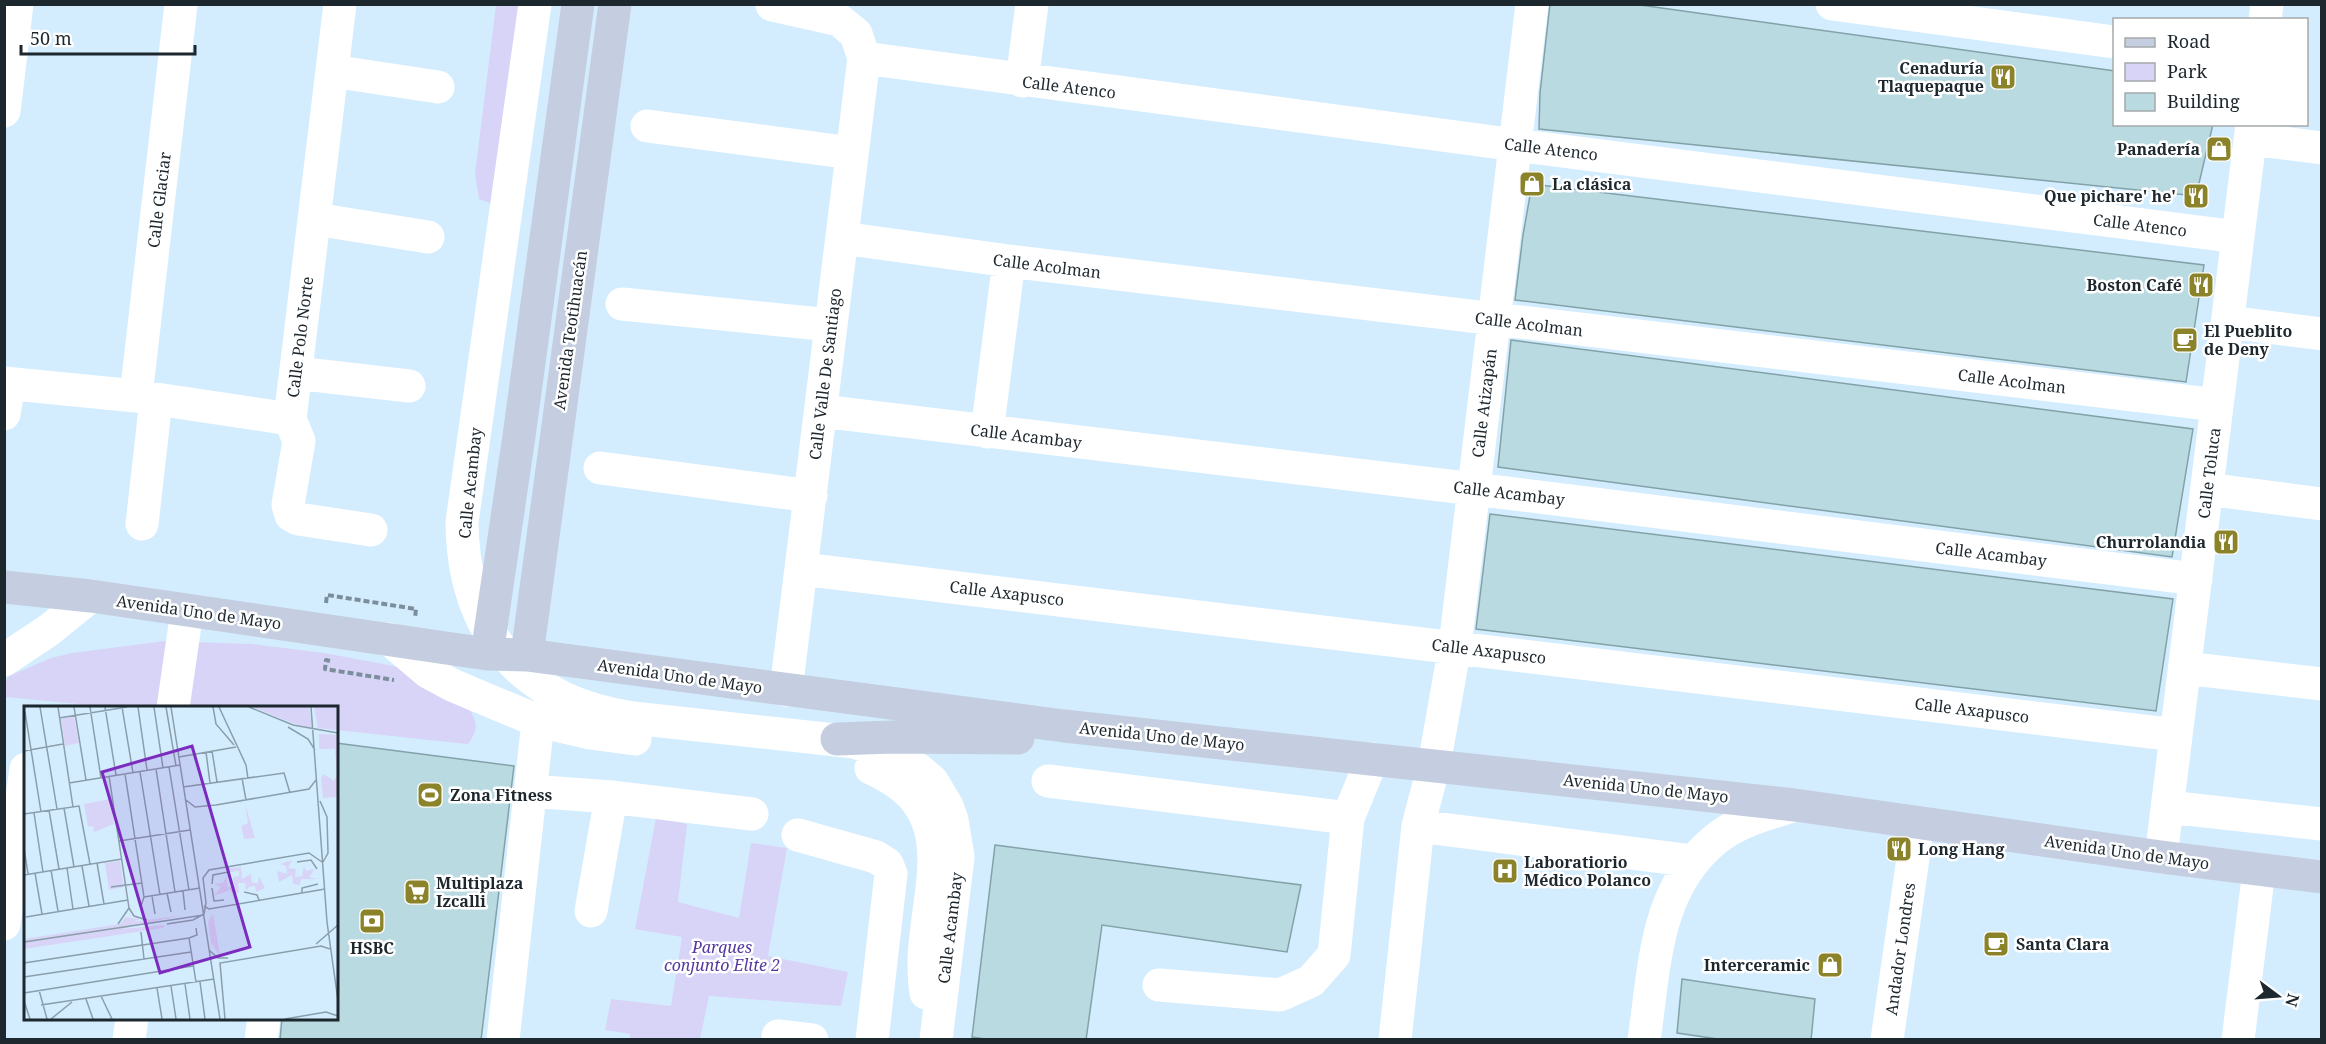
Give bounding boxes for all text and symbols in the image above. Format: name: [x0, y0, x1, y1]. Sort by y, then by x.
scale bar: [21, 18, 195, 56]
legend: [2113, 18, 2308, 126]
text: 50 m: [30, 26, 72, 50]
text: Road: [2167, 29, 2210, 53]
place label: Cenaduría Tlaquepaque: [1878, 57, 1984, 97]
text: Park: [2167, 59, 2207, 83]
restaurant icon: Cenaduría Tlaquepaque: [1988, 62, 2018, 92]
street label: Calle Atenco: [1021, 70, 1117, 104]
text: Building: [2167, 89, 2240, 113]
street label: Calle Atenco: [1503, 132, 1599, 166]
shop icon: Panadería: [2204, 134, 2234, 164]
place label: Panadería: [2117, 138, 2200, 160]
street label: Calle Glaciar: [142, 150, 176, 249]
shop icon: La clásica: [1517, 169, 1547, 199]
place label: La clásica: [1552, 173, 1632, 195]
restaurant icon: Que pichare' he': [2181, 181, 2211, 211]
place label: Que pichare' he': [2044, 185, 2176, 207]
street label: Calle Atenco: [2092, 208, 2188, 242]
street label: Calle Acolman: [992, 248, 1102, 284]
street label: Avenida Teotihuacán: [548, 249, 592, 411]
restaurant icon: Boston Café: [2186, 270, 2216, 300]
place label: Boston Café: [2087, 274, 2182, 296]
street label: Calle Polo Norte: [282, 275, 318, 399]
street label: Calle Valle De Santiago: [804, 287, 846, 461]
street label: Calle Acolman: [1474, 306, 1584, 342]
place label: El Pueblito de Deny: [2204, 320, 2292, 360]
cafe icon: El Pueblito de Deny: [2170, 325, 2200, 355]
street label: Calle Atizapán: [1466, 347, 1502, 459]
street label: Calle Acolman: [1957, 363, 2067, 399]
street label: Calle Acambay: [969, 418, 1084, 454]
street label: Calle Acambay: [453, 425, 487, 540]
street label: Calle Toluca: [2192, 426, 2226, 520]
street label: Calle Acambay: [1452, 475, 1567, 511]
restaurant icon: Churrolandia: [2211, 527, 2241, 557]
place label: Churrolandia: [2096, 531, 2206, 553]
street label: Calle Acambay: [1934, 536, 2049, 572]
street label: Calle Axapusco: [948, 575, 1066, 611]
street label: Avenida Uno de Mayo: [115, 590, 283, 634]
street label: Calle Axapusco: [1430, 633, 1548, 669]
street label: Avenida Uno de Mayo: [596, 654, 764, 698]
street label: Calle Axapusco: [1913, 692, 2031, 728]
inset map: [24, 706, 338, 1020]
street label: Avenida Uno de Mayo: [1078, 716, 1246, 756]
street label: Avenida Uno de Mayo: [1562, 768, 1730, 808]
sports icon: Zona Fitness: [415, 780, 445, 810]
place label: Zona Fitness: [450, 784, 552, 806]
street label: Avenida Uno de Mayo: [2043, 830, 2211, 874]
restaurant icon: Long Hang: [1884, 834, 1914, 864]
place label: Long Hang: [1918, 838, 2004, 860]
place label: Laboratiorio Médico Polanco: [1524, 851, 1651, 891]
hospital icon: Laboratiorio Médico Polanco: [1490, 856, 1520, 886]
street label: Calle Acambay: [932, 870, 968, 985]
place label: Multiplaza Izcalli: [436, 872, 524, 912]
supermarket icon: Multiplaza Izcalli: [402, 877, 432, 907]
street label: Andador Londres: [1880, 881, 1920, 1017]
bank icon: HSBC: [357, 906, 387, 936]
cafe icon: Santa Clara: [1981, 929, 2011, 959]
place label: Santa Clara: [2016, 933, 2110, 955]
park label: Parques conjunto Elite 2: [664, 936, 780, 976]
place label: HSBC: [350, 937, 394, 959]
shop icon: Interceramic: [1815, 950, 1845, 980]
place label: Interceramic: [1704, 954, 1810, 976]
north arrow: [2248, 966, 2308, 1026]
text: N: [2280, 991, 2305, 1010]

